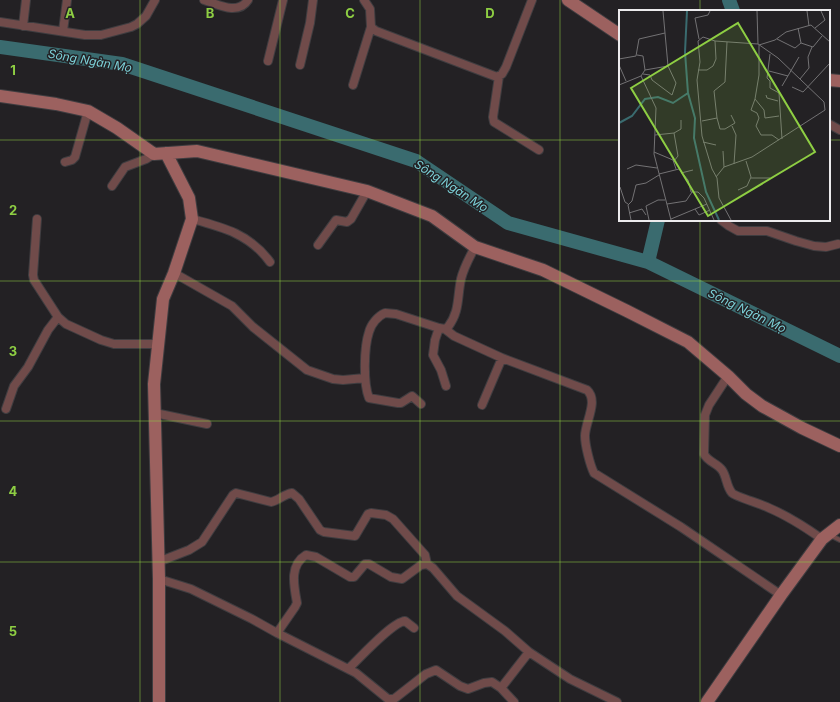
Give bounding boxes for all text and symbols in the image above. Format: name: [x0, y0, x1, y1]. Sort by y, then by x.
text: A: [65, 5, 75, 21]
text: B: [206, 5, 215, 21]
text: C: [345, 5, 355, 21]
text: D: [485, 5, 495, 21]
inset map: [619, 10, 830, 221]
water label: Sông Ngàn Mọ: [47, 46, 133, 75]
text: 1: [10, 62, 16, 78]
water label: Sông Ngàn Mọ: [412, 156, 491, 215]
text: 2: [9, 202, 17, 218]
water label: Sông Ngàn Mọ: [706, 285, 789, 336]
text: 3: [9, 343, 17, 359]
text: 4: [9, 483, 18, 499]
text: 5: [9, 623, 17, 639]

